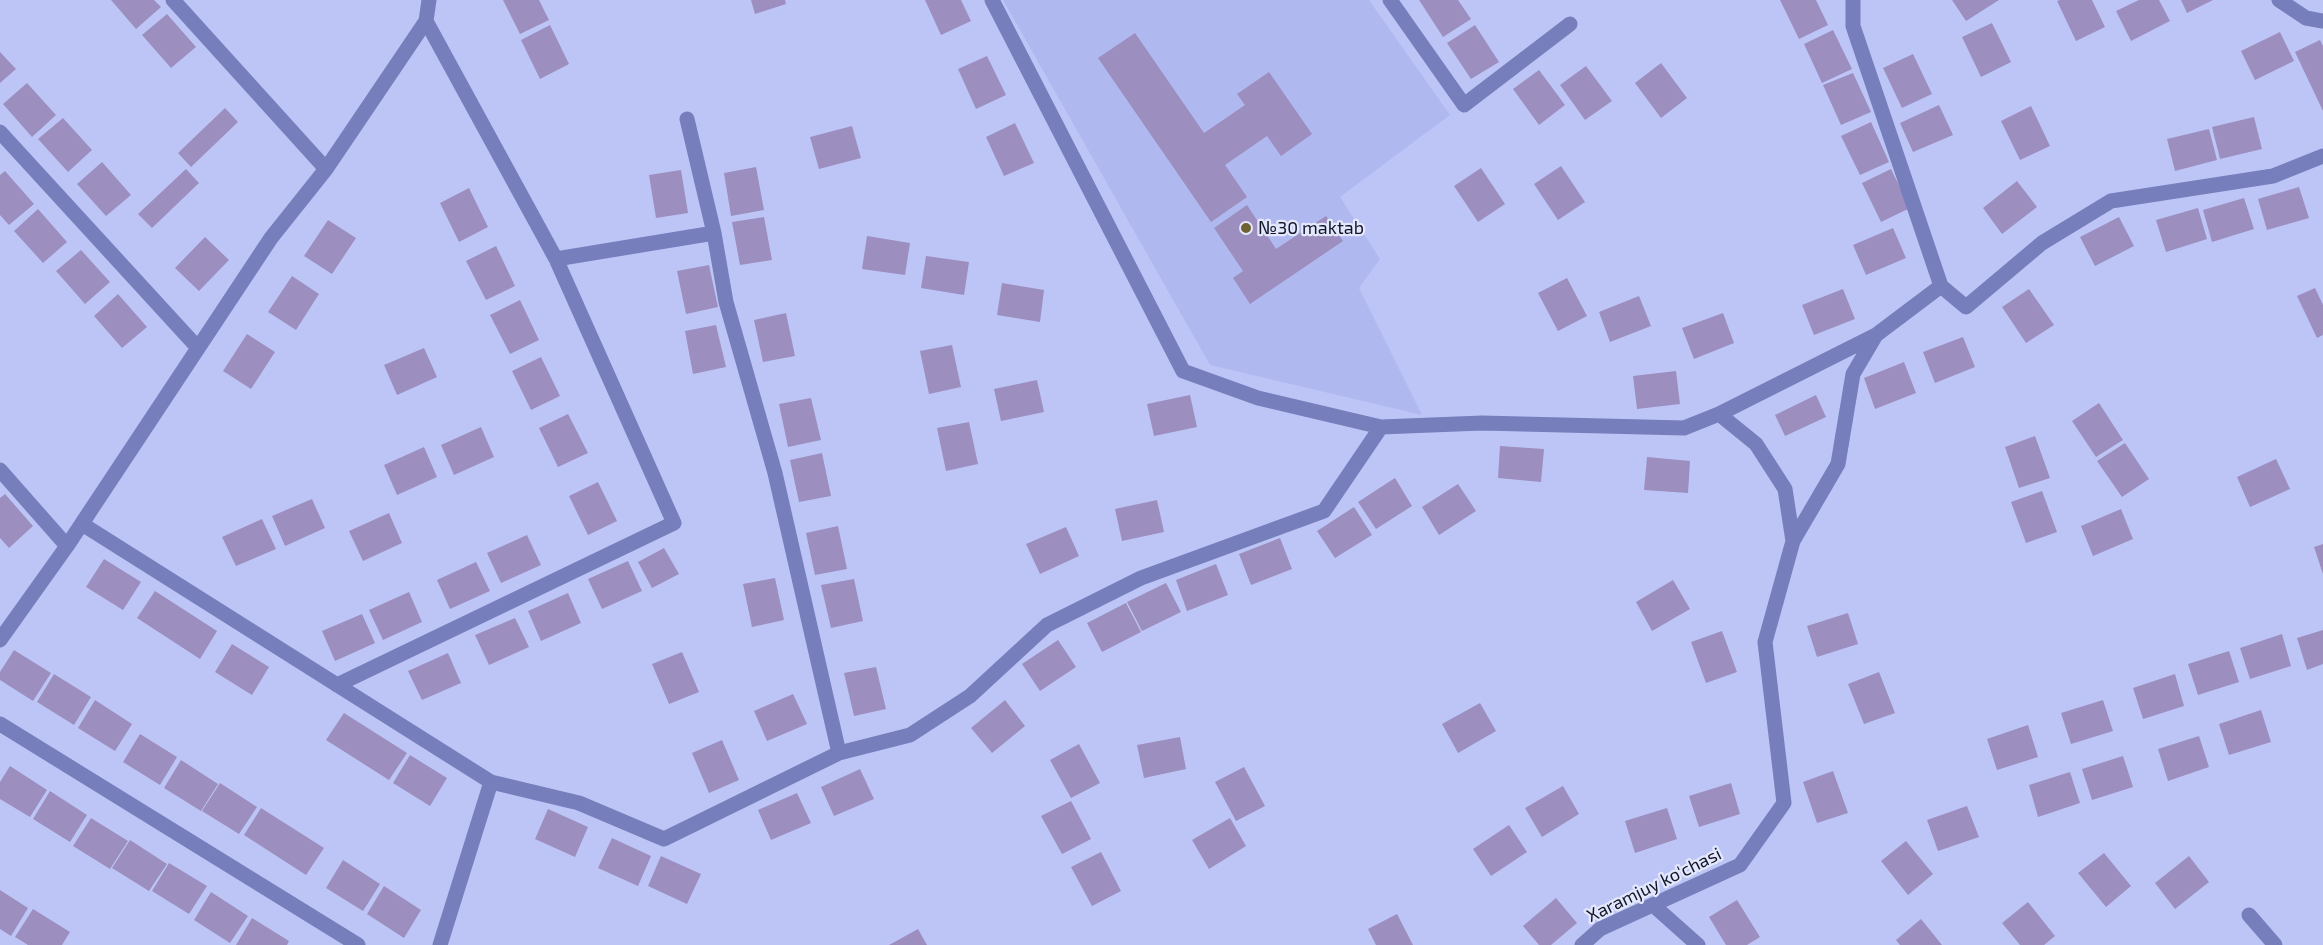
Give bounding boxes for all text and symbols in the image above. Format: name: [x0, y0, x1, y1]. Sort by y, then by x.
place label: №30 maktab: [1258, 217, 1364, 239]
marker: №30 maktab: [1239, 221, 1253, 235]
street label: Xaramjuy ko'chasi: [1583, 843, 1725, 927]

